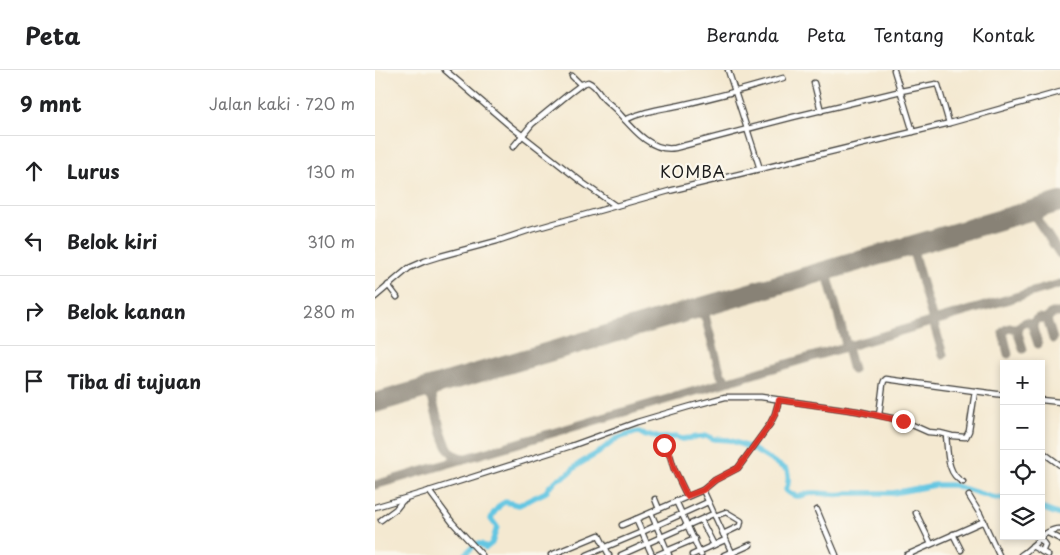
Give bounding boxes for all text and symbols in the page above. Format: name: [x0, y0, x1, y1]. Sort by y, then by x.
text: Peta: [25, 17, 81, 53]
text: Beranda: [706, 21, 779, 48]
text: Peta: [807, 21, 845, 48]
text: Tentang: [873, 21, 944, 48]
text: Kontak: [972, 21, 1035, 48]
text: 9 mnt: [20, 87, 82, 119]
text: Jalan kaki · 720 m: [209, 91, 355, 115]
icon: ahead: [20, 157, 48, 185]
text: Lurus: [67, 157, 120, 185]
text: 130 m: [307, 159, 355, 183]
district label: KOMBA: [660, 159, 726, 183]
icon: left: [20, 227, 48, 255]
text: Belok kiri: [67, 227, 157, 255]
text: 310 m: [307, 229, 355, 253]
icon: right: [20, 297, 48, 325]
text: Belok kanan: [67, 297, 186, 325]
text: 280 m: [303, 299, 355, 323]
map controls: [1000, 360, 1045, 540]
button: +: [1000, 360, 1045, 405]
icon: arrive: [20, 367, 48, 395]
text: Tiba di tujuan: [67, 367, 201, 395]
button: −: [1000, 405, 1045, 450]
route end: [892, 410, 915, 433]
route start: [653, 434, 676, 457]
button: locate: [1000, 450, 1045, 495]
button: layers: [1000, 495, 1045, 540]

